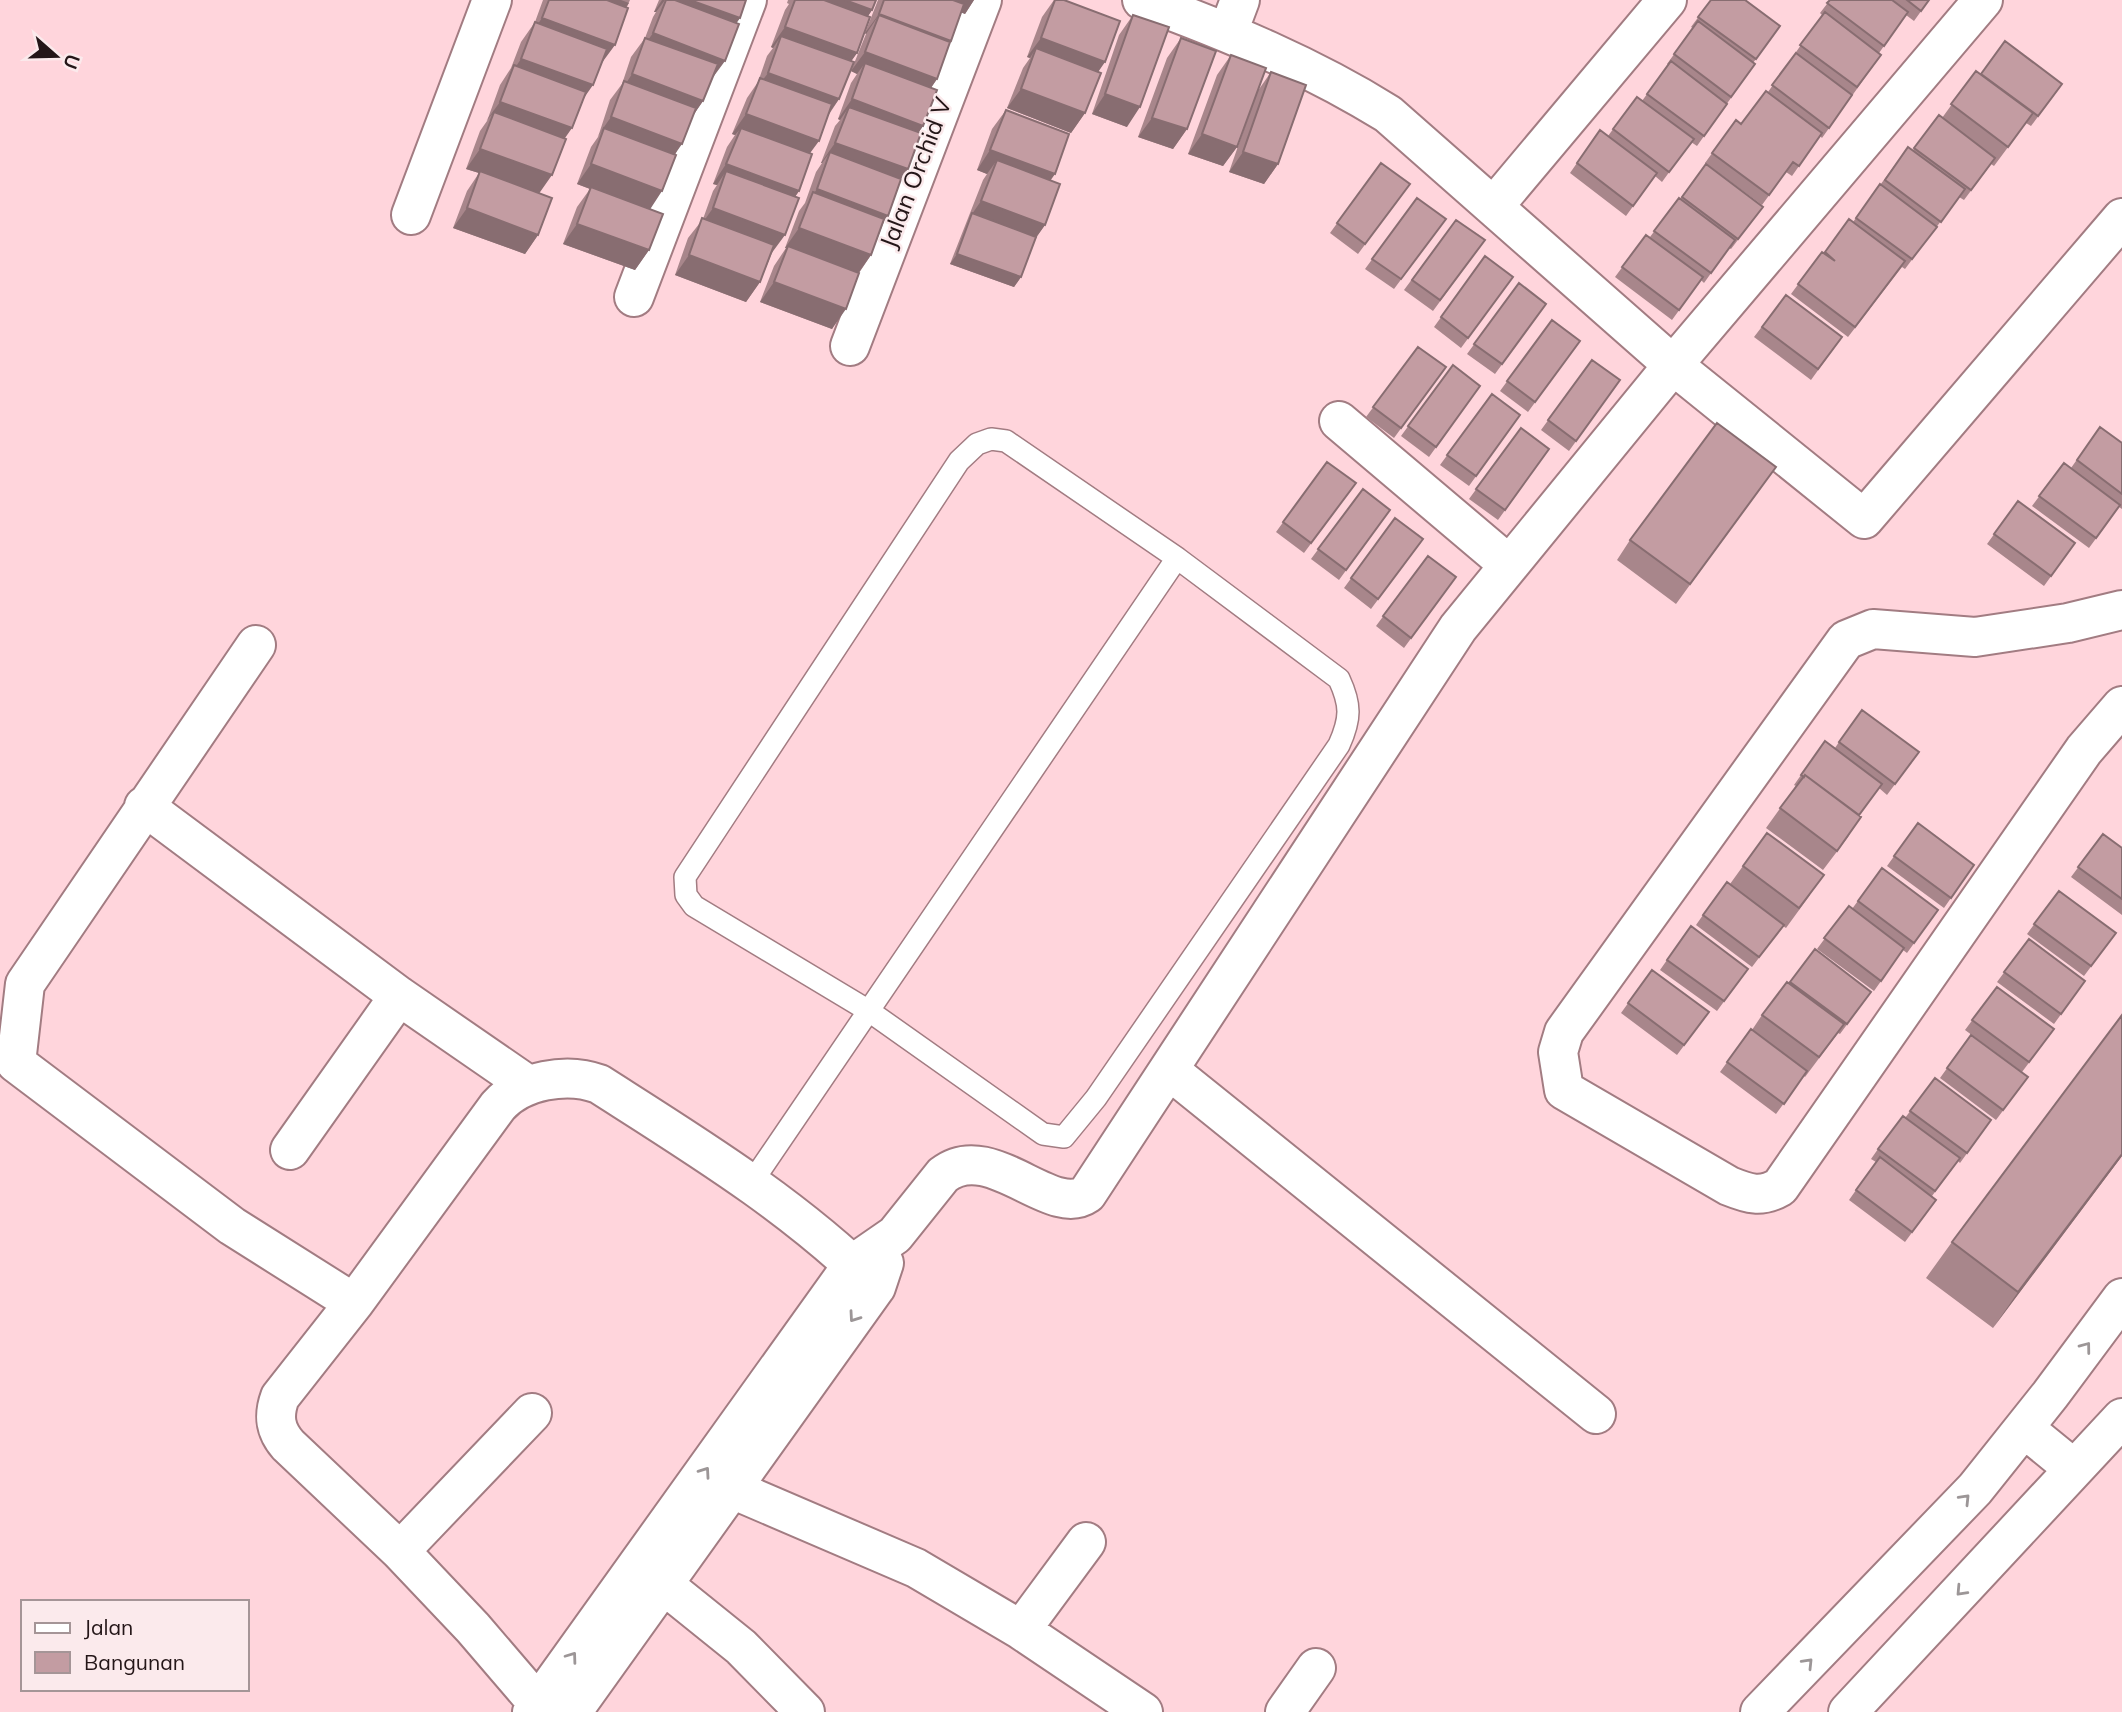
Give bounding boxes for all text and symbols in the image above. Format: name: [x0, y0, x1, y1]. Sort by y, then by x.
north arrow: [21, 21, 91, 91]
text: U: [58, 51, 86, 73]
street label: Jalan Orchid V: [873, 93, 958, 252]
one-way arrow: [850, 1309, 862, 1322]
one-way arrow: [2078, 1342, 2090, 1354]
one-way arrow: [697, 1467, 709, 1480]
one-way arrow: [1957, 1494, 1970, 1507]
one-way arrow: [1956, 1583, 1969, 1596]
legend: [21, 1600, 248, 1691]
text: Jalan: [84, 1614, 133, 1640]
text: Bangunan: [84, 1649, 185, 1675]
one-way arrow: [564, 1652, 576, 1665]
one-way arrow: [1799, 1658, 1812, 1671]

